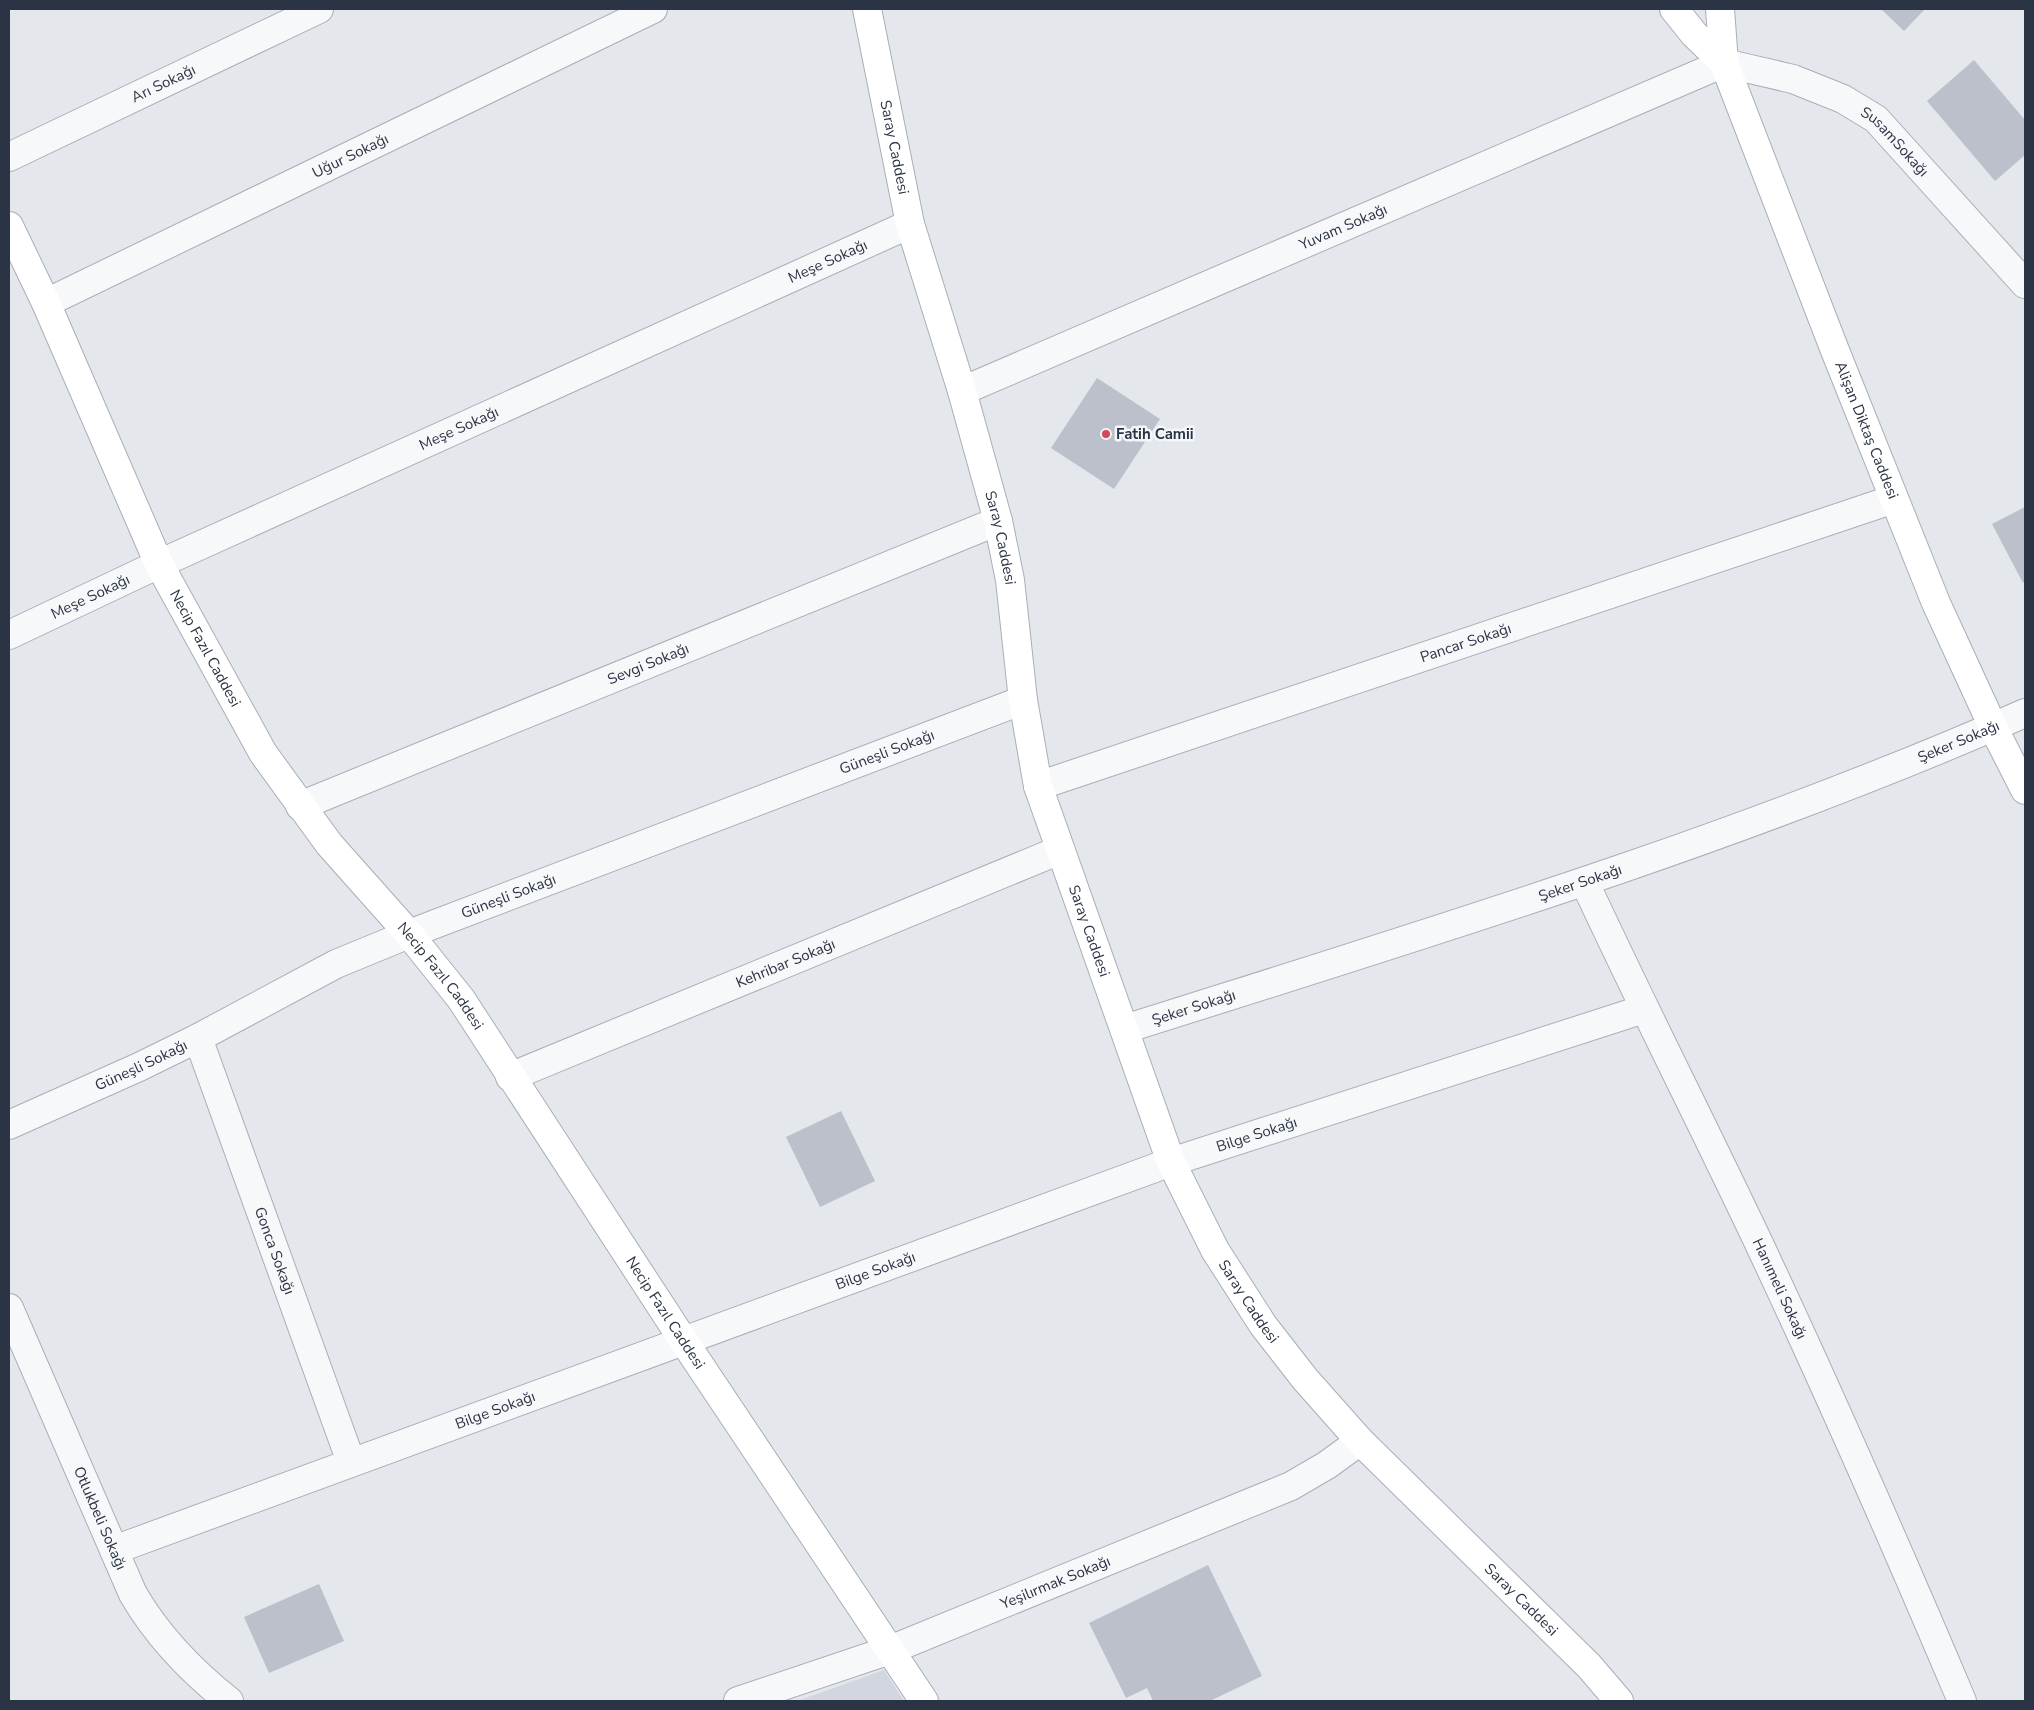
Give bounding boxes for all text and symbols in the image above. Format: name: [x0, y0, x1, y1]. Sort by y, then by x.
street label: Arı Sokağı: [128, 59, 199, 107]
street label: Saray Caddesi: [875, 98, 914, 196]
street label: SusamSokağı: [1857, 102, 1933, 181]
street label: Uğur Sokağı: [309, 129, 392, 183]
street label: Yuvam Sokağı: [1295, 199, 1390, 255]
street label: Meşe Sokağı: [785, 235, 871, 288]
street label: Alişan Diktaş Caddesi: [1830, 358, 1903, 502]
street label: Meşe Sokağı: [416, 402, 502, 455]
place label: Fatih Camii: [1116, 424, 1194, 444]
marker: Fatih Camii: [1100, 428, 1112, 440]
street label: Saray Caddesi: [980, 488, 1020, 586]
street label: Meşe Sokağı: [48, 569, 133, 624]
street label: Necip Fazıl Caddesi: [165, 586, 246, 710]
street label: Pancar Sokağı: [1417, 618, 1514, 667]
street label: Sevgi Sokağı: [604, 638, 692, 689]
street label: Şeker Sokağı: [1915, 715, 2002, 767]
street label: Güneşli Sokağı: [837, 725, 937, 779]
street label: Şeker Sokağı: [1536, 859, 1625, 906]
street label: Güneşli Sokağı: [458, 869, 559, 923]
street label: Saray Caddesi: [1064, 882, 1115, 979]
street label: Necip Fazıl Caddesi: [393, 918, 488, 1034]
street label: Kehribar Sokağı: [733, 934, 838, 993]
street label: Şeker Sokağı: [1149, 985, 1238, 1030]
street label: Güneşli Sokağı: [92, 1035, 191, 1095]
street label: Bilge Sokağı: [1214, 1112, 1300, 1157]
street label: Gonca Sokağı: [250, 1204, 300, 1297]
street label: Hanımeli Sokağı: [1748, 1235, 1812, 1342]
street label: Bilge Sokağı: [833, 1247, 918, 1294]
street label: Necip Fazıl Caddesi: [621, 1252, 710, 1373]
street label: Saray Caddesi: [1214, 1256, 1283, 1347]
street label: Bilge Sokağı: [452, 1386, 538, 1434]
street label: Otlukbeli Sokağı: [69, 1463, 131, 1573]
street label: Yeşilırmak Sokağı: [996, 1551, 1113, 1614]
street label: Saray Caddesi: [1480, 1559, 1563, 1640]

